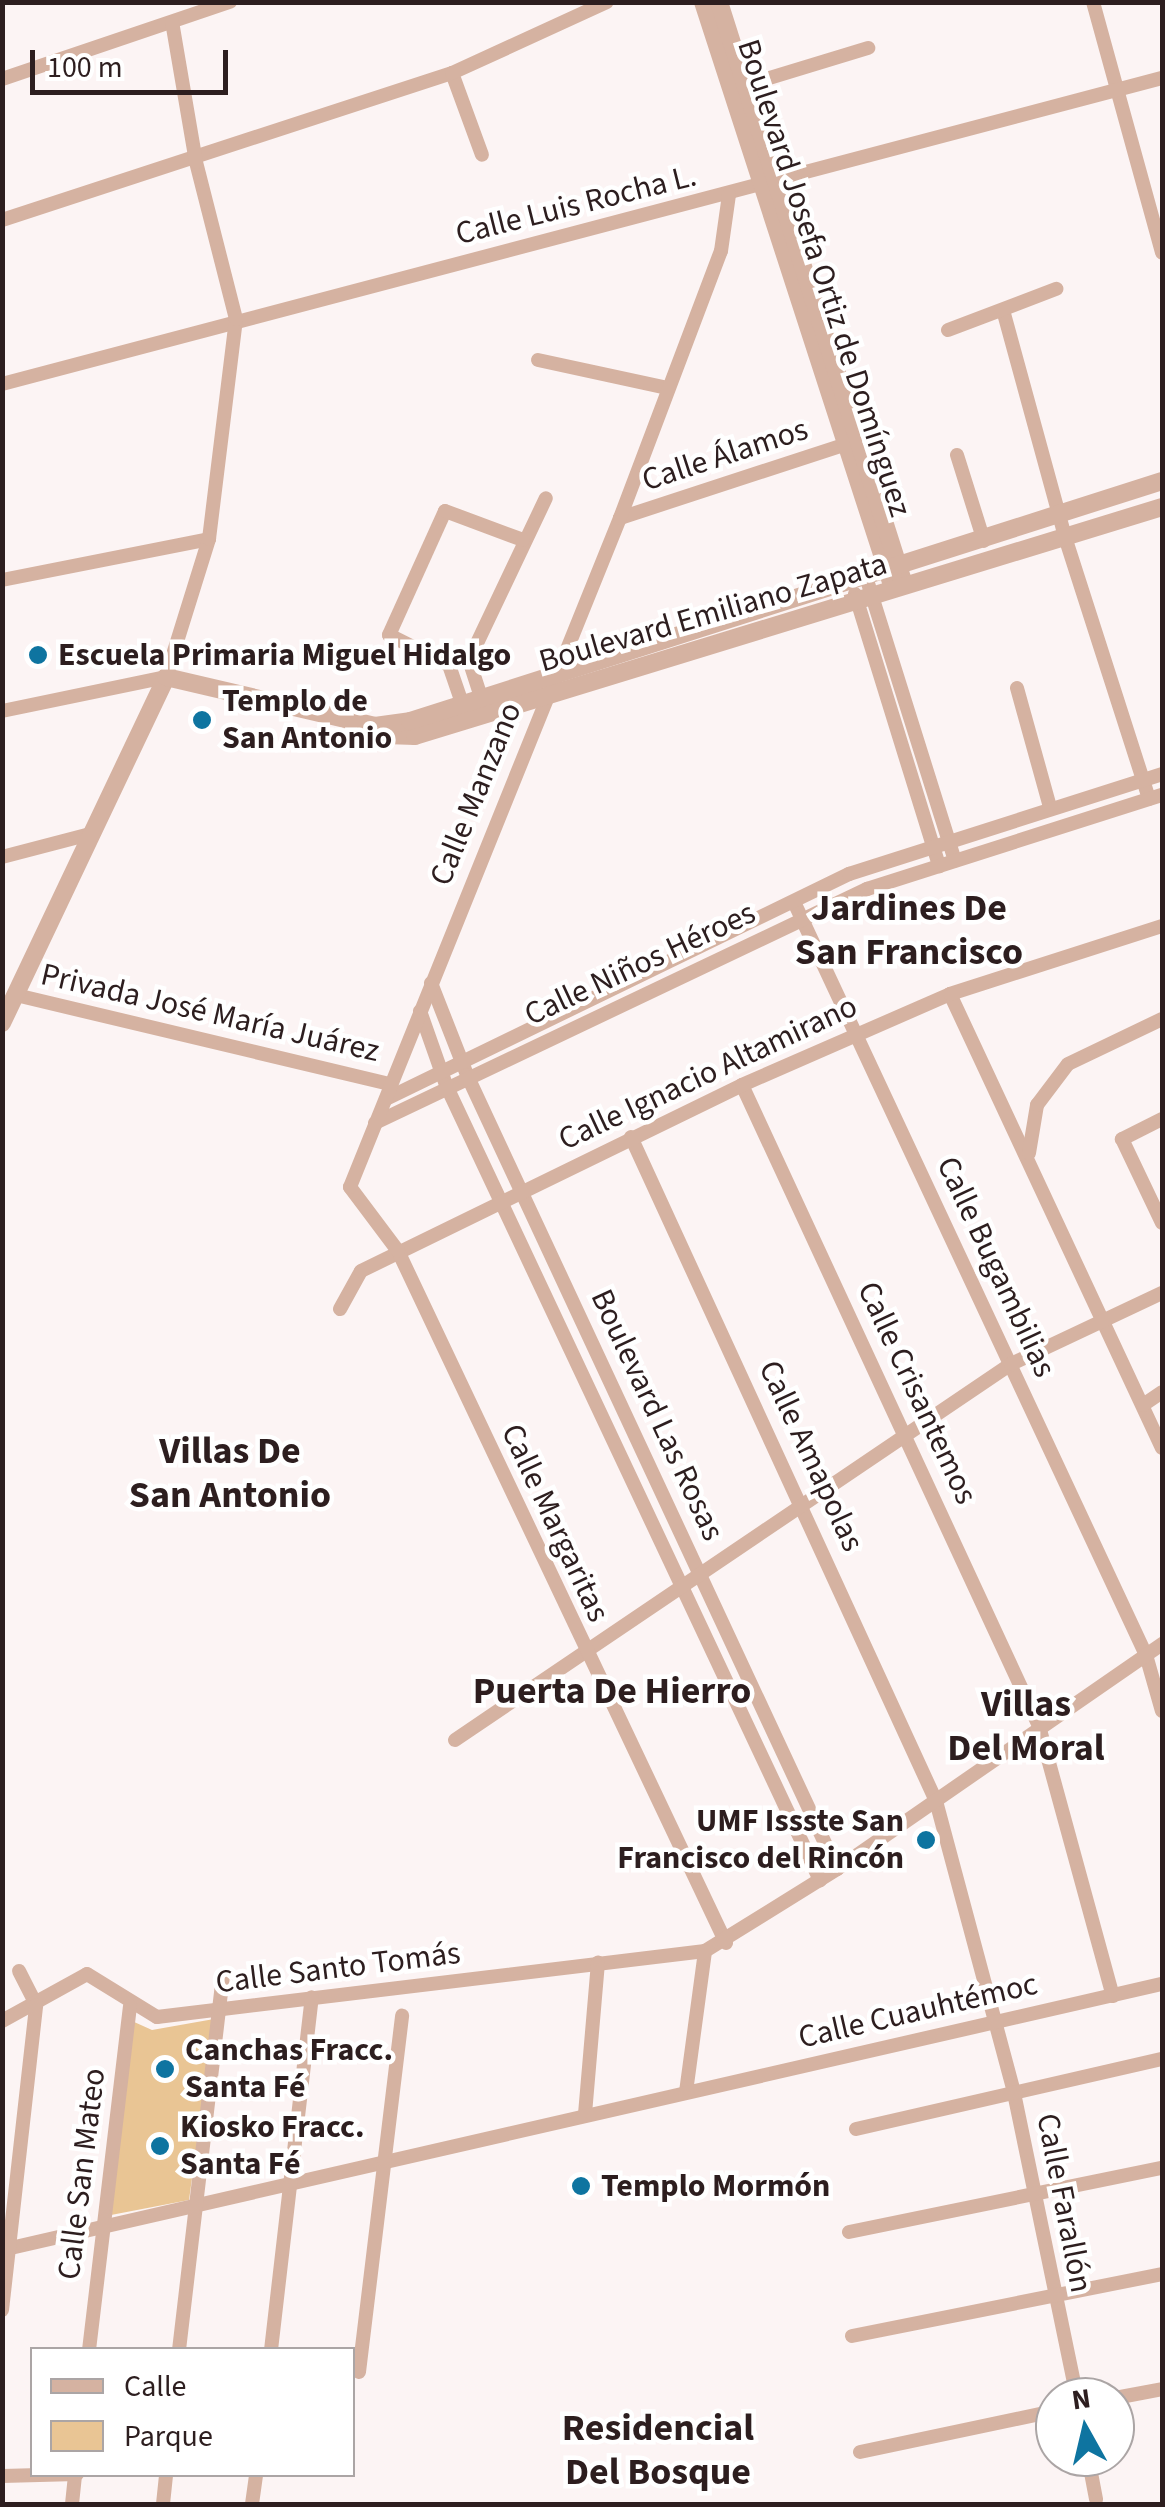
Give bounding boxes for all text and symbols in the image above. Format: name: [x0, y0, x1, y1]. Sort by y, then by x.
scale bar: [35, 30, 232, 92]
street label: Boulevard Josefa Ortiz de Domínguez: [729, 35, 919, 521]
text: 100 m: [47, 46, 123, 89]
street label: Calle Luis Rocha L.: [452, 157, 700, 253]
street label: Calle Álamos: [637, 410, 813, 500]
street label: Boulevard Emiliano Zapata: [535, 545, 891, 681]
place label: Escuela Primaria Miguel Hidalgo: [58, 636, 511, 674]
marker: Escuela Primaria Miguel Hidalgo: [27, 644, 49, 666]
place label: Templo de San Antonio: [222, 683, 392, 758]
street label: Calle Manzano: [422, 697, 530, 891]
marker: Templo de San Antonio: [191, 709, 213, 731]
district label: Jardines De San Francisco: [795, 886, 1023, 976]
street label: Calle Niños Héroes: [518, 894, 762, 1034]
street label: Privada José María Juárez: [37, 955, 383, 1071]
street label: Calle Ignacio Altamirano: [553, 987, 863, 1159]
street label: Calle Bugambilias: [928, 1151, 1064, 1383]
street label: Calle Crisantemos: [849, 1276, 985, 1510]
street label: Boulevard Las Rosas: [582, 1283, 732, 1547]
street label: Calle Amapolas: [750, 1355, 872, 1557]
street label: Calle Margaritas: [492, 1418, 618, 1628]
district label: Villas De San Antonio: [129, 1429, 331, 1518]
district label: Puerta De Hierro: [473, 1669, 751, 1715]
district label: Villas Del Moral: [947, 1682, 1105, 1772]
place label: UMF Issste San Francisco del Rincón: [617, 1803, 904, 1878]
marker: UMF Issste San Francisco del Rincón: [913, 1827, 939, 1853]
street label: Calle Santo Tomás: [213, 1934, 463, 2002]
street label: Calle Cuauhtémoc: [795, 1965, 1041, 2057]
place label: Canchas Fracc. Santa Fé: [185, 2032, 393, 2107]
marker: Canchas Fracc. Santa Fé: [154, 2058, 176, 2080]
street label: Calle San Mateo: [50, 2066, 114, 2282]
place label: Kiosko Fracc. Santa Fé: [180, 2109, 365, 2184]
street label: Calle Farallón: [1028, 2110, 1100, 2296]
marker: Kiosko Fracc. Santa Fé: [149, 2135, 171, 2157]
place label: Templo Mormón: [601, 2167, 830, 2205]
marker: Templo Mormón: [570, 2175, 592, 2197]
legend: [30, 2347, 355, 2477]
text: Calle: [124, 2365, 186, 2408]
north arrow: [1035, 2377, 1135, 2477]
text: N: [1069, 2378, 1093, 2420]
district label: Residencial Del Bosque: [562, 2406, 754, 2496]
text: Parque: [124, 2415, 213, 2458]

